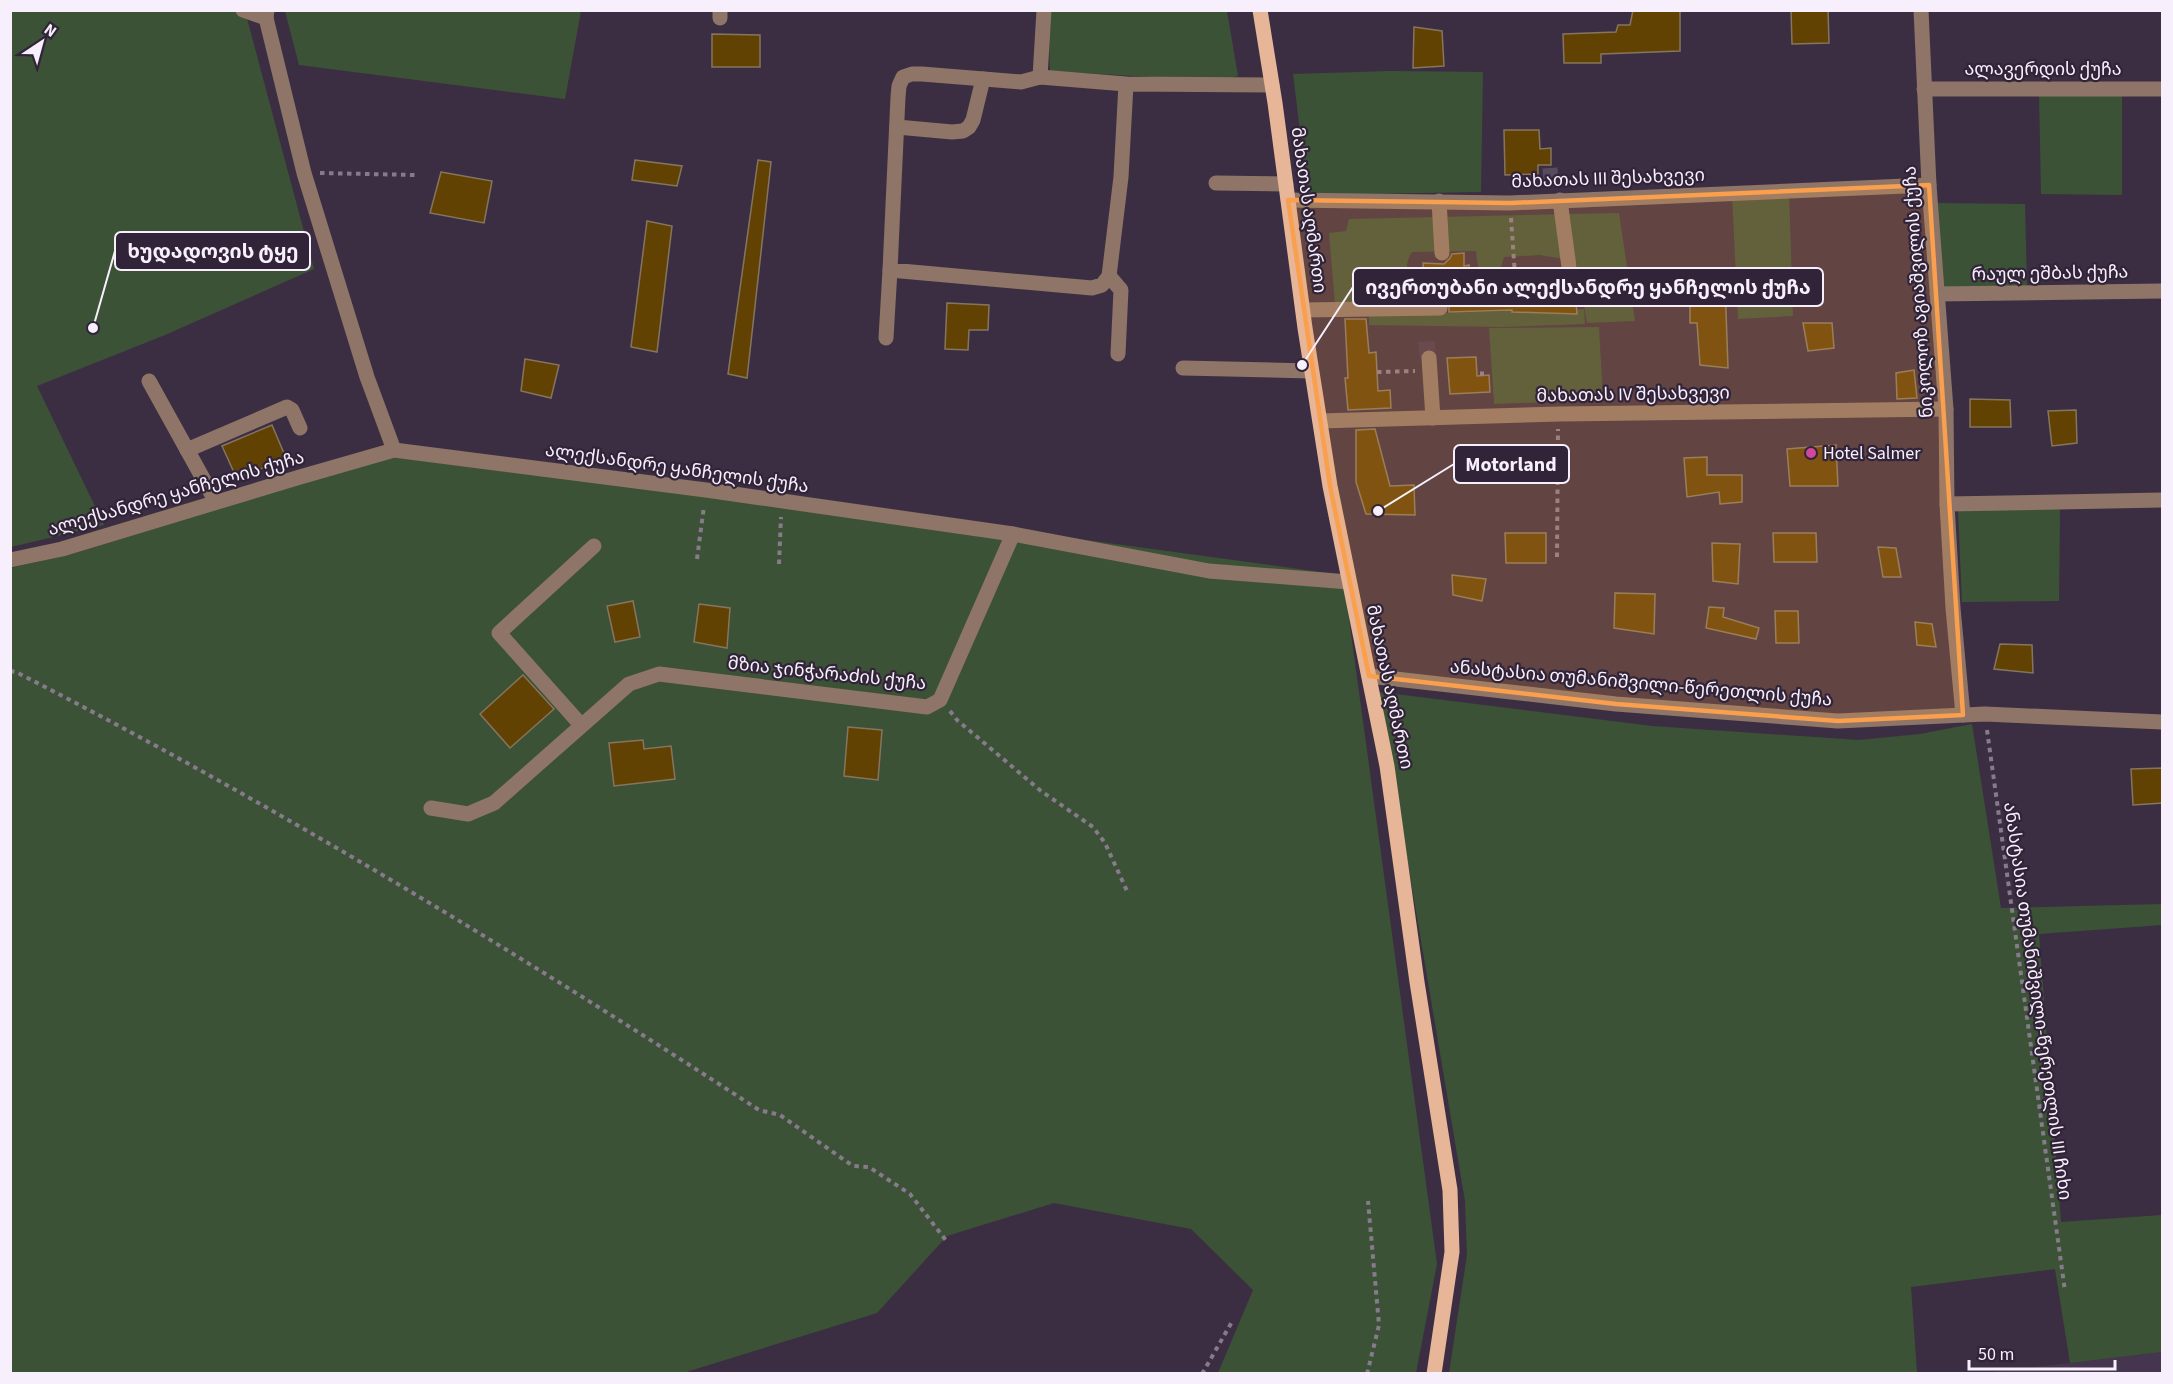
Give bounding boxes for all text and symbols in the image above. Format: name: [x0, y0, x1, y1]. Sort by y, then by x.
north arrow: [12, 12, 72, 72]
text: N: [39, 19, 61, 43]
street label: ალავერდის ქუჩა: [1964, 57, 2122, 82]
street label: მახათას აღმართი: [1284, 125, 1333, 295]
street label: მახათას III შესახვევი: [1511, 163, 1705, 194]
street label: ნიკოლოზ აგიაშვილის ქუჩა: [1897, 165, 1940, 419]
callout: ხუდადოვის ტყე: [115, 232, 310, 270]
text: ხუდადოვის ტყე: [127, 238, 299, 266]
street label: რაულ ეშბას ქუჩა: [1971, 260, 2129, 287]
callout: ივერთუბანი ალექსანდრე ყანჩელის ქუჩა: [1353, 268, 1823, 306]
text: ივერთუბანი ალექსანდრე ყანჩელის ქუჩა: [1365, 274, 1811, 302]
street label: მახათას IV შესახვევი: [1536, 380, 1730, 409]
street label: ალექსანდრე ყანჩელის ქუჩა: [544, 438, 810, 499]
place label: Hotel Salmer: [1823, 441, 1921, 466]
street label: ალექსანდრე ყანჩელის ქუჩა: [45, 445, 307, 542]
callout: Motorland: [1454, 445, 1569, 483]
marker: Hotel Salmer: [1804, 446, 1818, 460]
text: Motorland: [1465, 451, 1557, 479]
street label: მახათას აღმართი: [1360, 603, 1419, 772]
street label: მზია ჯინჭარაძის ქუჩა: [726, 651, 927, 696]
street label: ანასტასია თუმანიშვილი-წერეთლის ქუჩა: [1449, 654, 1833, 713]
street label: ანასტასია თუმანიშვილი-წერეთლის III ჩიხი: [1997, 801, 2078, 1202]
scale bar: [1969, 1333, 2114, 1371]
text: 50 m: [1978, 1342, 2014, 1367]

